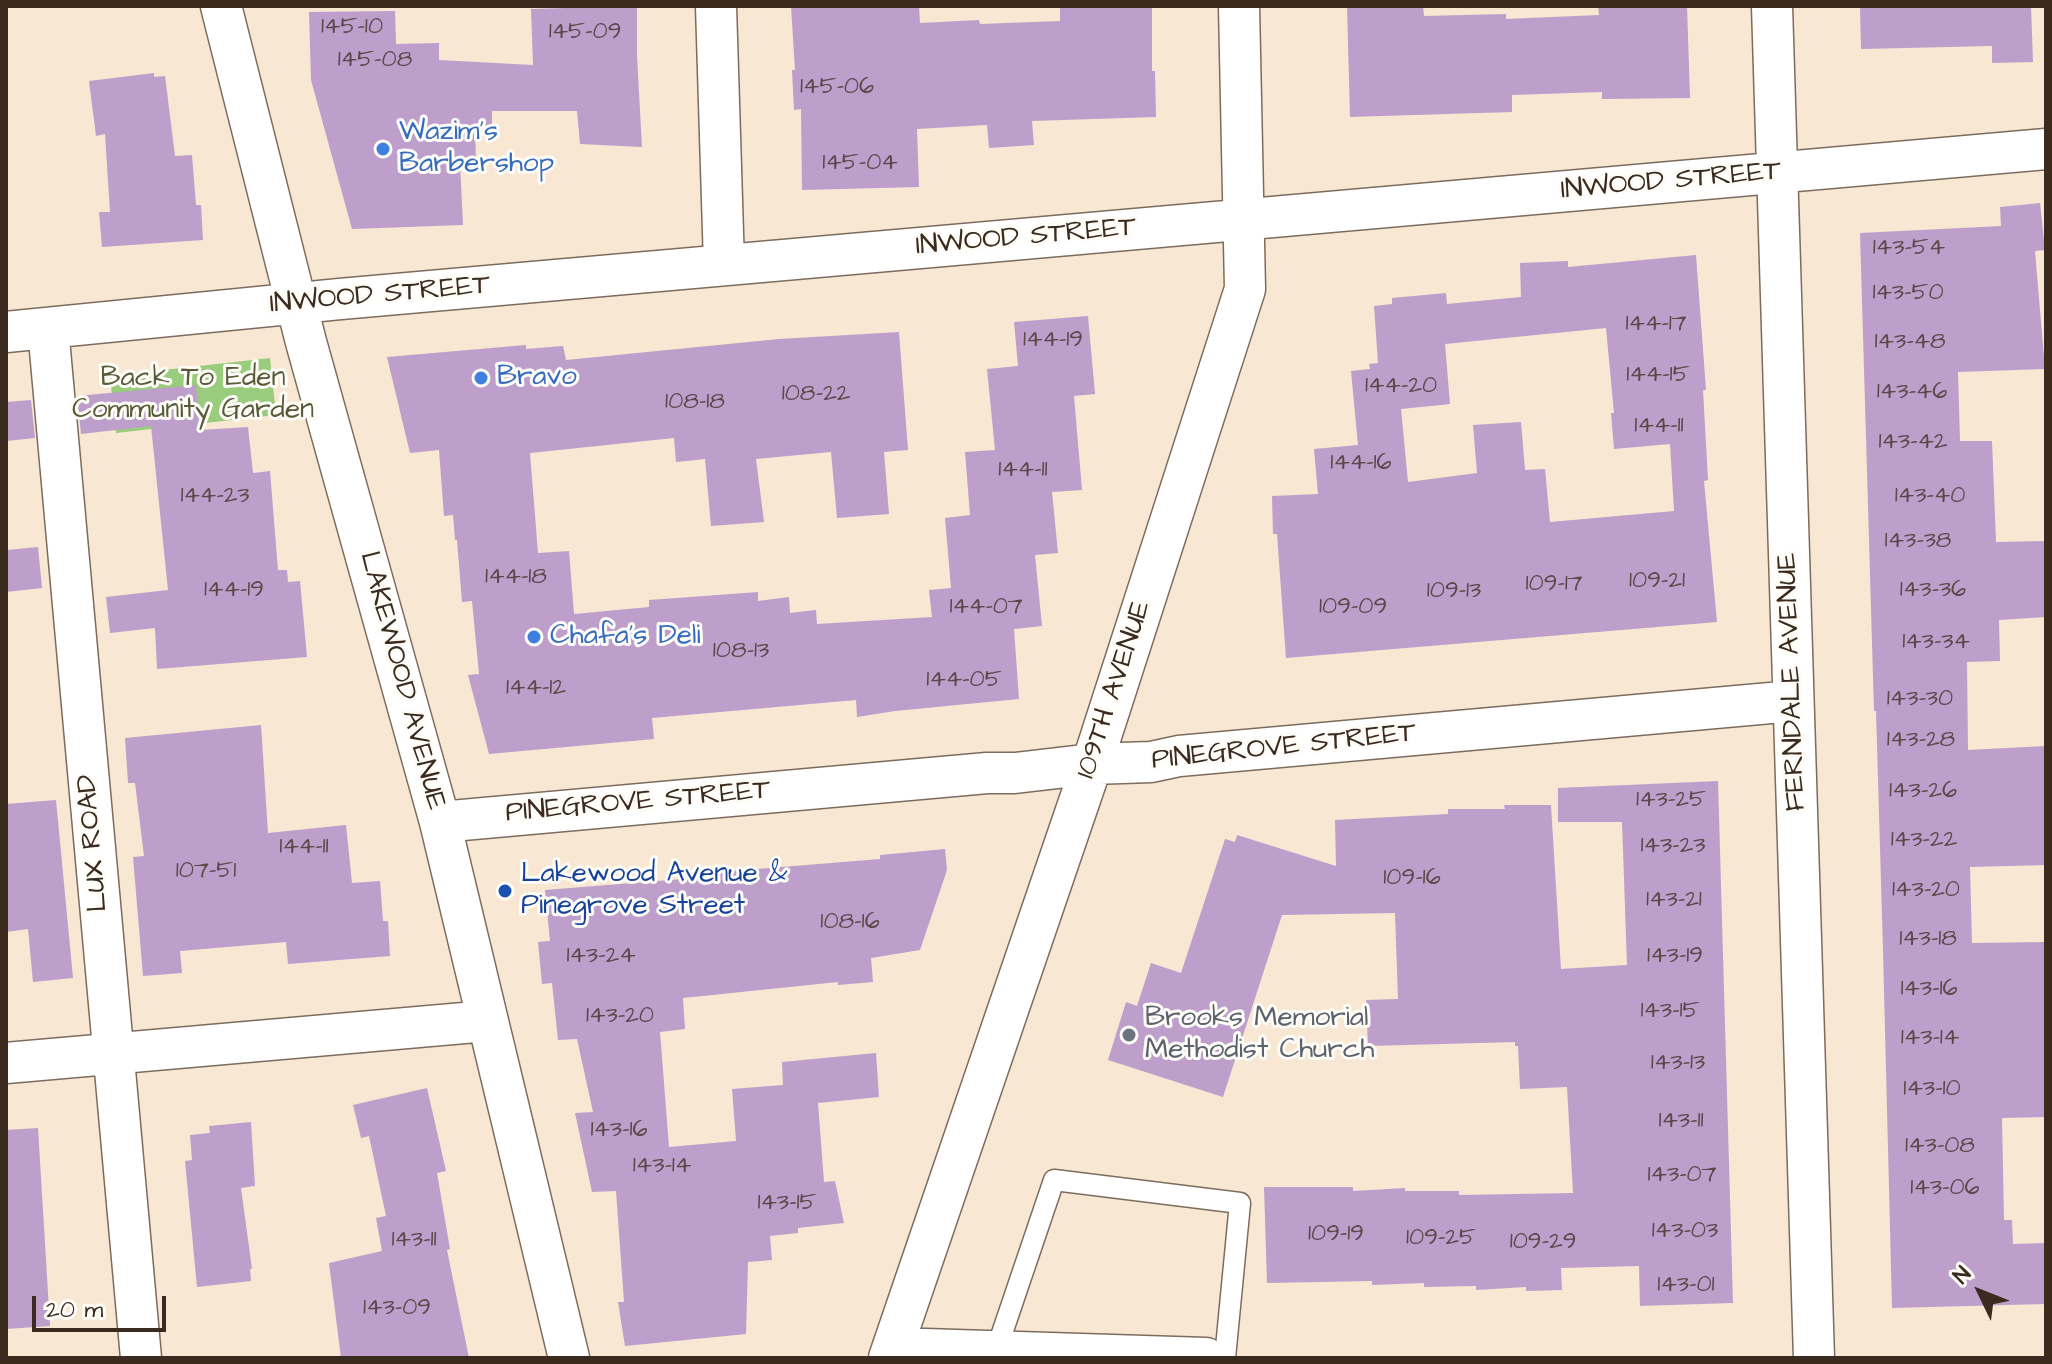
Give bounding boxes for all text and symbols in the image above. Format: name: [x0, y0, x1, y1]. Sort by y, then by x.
house number: 145-10: [321, 14, 383, 42]
house number: 145-09: [549, 19, 621, 47]
house number: 145-08: [338, 47, 412, 75]
house number: 145-06: [800, 74, 874, 102]
place label: Wazim's Barbershop: [399, 116, 554, 182]
marker: Wazim's Barbershop: [374, 140, 392, 158]
house number: 145-04: [822, 150, 898, 178]
street label: INWOOD STREET: [1559, 156, 1783, 208]
street label: INWOOD STREET: [914, 212, 1138, 264]
house number: 143-54: [1873, 235, 1945, 263]
street label: INWOOD STREET: [268, 270, 492, 322]
house number: 143-50: [1872, 280, 1944, 308]
house number: 144-17: [1625, 311, 1687, 339]
house number: 144-19: [1023, 327, 1083, 355]
house number: 143-48: [1875, 329, 1945, 357]
place label: Bravo: [497, 361, 577, 395]
park label: Back To Eden Community Garden: [72, 362, 314, 428]
house number: 144-15: [1626, 362, 1690, 390]
marker: Bravo: [472, 369, 490, 387]
house number: 144-20: [1365, 373, 1437, 401]
house number: 143-46: [1877, 379, 1947, 407]
house number: 108-22: [782, 381, 850, 409]
house number: 108-18: [665, 389, 725, 417]
house number: 144-11: [1634, 413, 1684, 441]
house number: 143-42: [1878, 429, 1948, 457]
house number: 144-16: [1330, 450, 1392, 478]
house number: 144-11: [998, 457, 1048, 485]
house number: 144-23: [180, 483, 250, 511]
house number: 143-40: [1895, 483, 1965, 511]
house number: 143-38: [1885, 528, 1951, 556]
street label: LAKEWOOD AVENUE: [350, 548, 452, 814]
street label: FERNDALE AVENUE: [1772, 552, 1814, 812]
house number: 144-18: [485, 564, 547, 592]
house number: 109-21: [1629, 568, 1685, 596]
house number: 109-17: [1525, 571, 1583, 599]
house number: 144-19: [204, 577, 264, 605]
house number: 143-36: [1900, 577, 1966, 605]
house number: 109-13: [1427, 578, 1481, 606]
house number: 144-07: [949, 594, 1023, 622]
house number: 109-09: [1319, 594, 1387, 622]
street label: 109TH AVENUE: [1070, 597, 1160, 783]
place label: Chafa's Deli: [550, 620, 701, 654]
marker: Chafa's Deli: [525, 628, 543, 646]
house number: 143-34: [1902, 629, 1970, 657]
house number: 108-13: [713, 638, 769, 666]
house number: 144-05: [926, 667, 1002, 695]
house number: 144-12: [506, 675, 566, 703]
house number: 143-30: [1887, 686, 1953, 714]
street label: PINEGROVE STREET: [1150, 717, 1418, 779]
house number: 143-28: [1887, 727, 1955, 755]
street label: LUX ROAD: [71, 773, 117, 913]
street label: PINEGROVE STREET: [504, 775, 772, 831]
house number: 143-26: [1889, 778, 1957, 806]
house number: 143-25: [1636, 787, 1706, 815]
house number: 143-22: [1891, 827, 1957, 855]
house number: 143-23: [1640, 833, 1706, 861]
house number: 144-11: [279, 834, 329, 862]
house number: 107-51: [176, 858, 236, 886]
place label: Lakewood Avenue & Pinegrove Street: [521, 858, 788, 924]
house number: 109-16: [1383, 865, 1441, 893]
house number: 143-20: [1892, 877, 1960, 905]
marker: Lakewood Avenue & Pinegrove Street: [496, 882, 514, 900]
house number: 143-21: [1646, 887, 1702, 915]
house number: 108-16: [820, 909, 880, 937]
house number: 143-18: [1899, 926, 1957, 954]
house number: 143-24: [566, 943, 636, 971]
house number: 143-19: [1647, 943, 1703, 971]
house number: 143-16: [1900, 976, 1958, 1004]
house number: 143-15: [1640, 998, 1700, 1026]
place label: Brooks Memorial Methodist Church: [1145, 1002, 1374, 1068]
house number: 143-20: [586, 1003, 654, 1031]
house number: 143-14: [1901, 1025, 1959, 1053]
marker: Brooks Memorial Methodist Church: [1120, 1026, 1138, 1044]
house number: 143-13: [1651, 1050, 1705, 1078]
house number: 143-10: [1903, 1076, 1961, 1104]
house number: 143-11: [1658, 1108, 1704, 1136]
house number: 143-16: [590, 1117, 648, 1145]
house number: 143-08: [1905, 1133, 1975, 1161]
house number: 143-14: [633, 1153, 691, 1181]
house number: 143-07: [1648, 1162, 1716, 1190]
house number: 143-06: [1910, 1175, 1980, 1203]
house number: 143-15: [757, 1190, 817, 1218]
house number: 143-03: [1652, 1218, 1718, 1246]
house number: 109-19: [1308, 1221, 1364, 1249]
house number: 109-25: [1406, 1225, 1476, 1253]
house number: 143-11: [391, 1227, 437, 1255]
house number: 109-29: [1510, 1229, 1576, 1257]
north arrow: [1940, 1252, 2020, 1332]
text: N: [1946, 1260, 1978, 1291]
house number: 143-01: [1657, 1272, 1715, 1300]
scale bar: [36, 1280, 170, 1330]
text: 20 m: [46, 1293, 103, 1327]
house number: 143-09: [363, 1295, 431, 1323]

